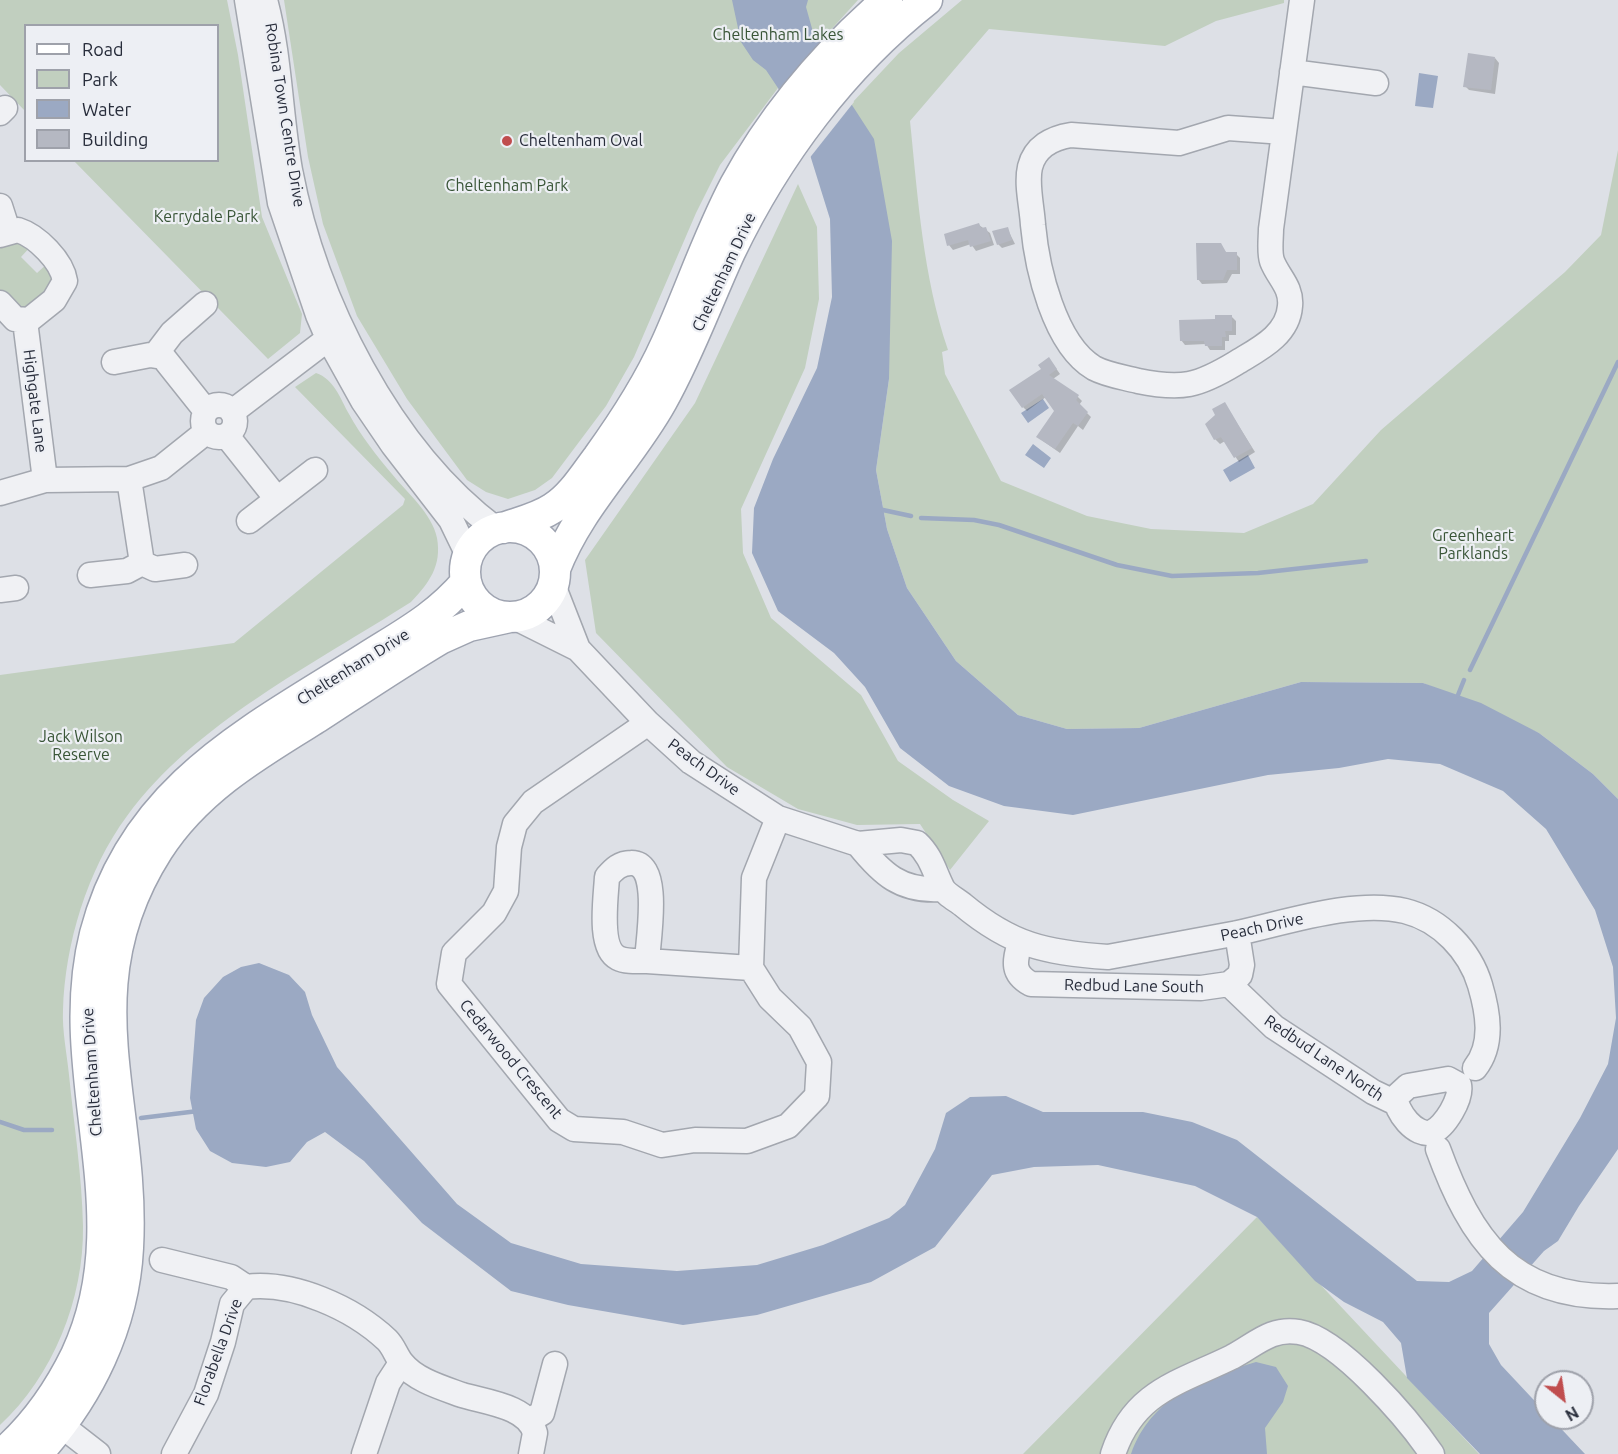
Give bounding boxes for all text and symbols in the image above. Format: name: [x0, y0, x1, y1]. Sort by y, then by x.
street label: Robina Town Centre Drive: [261, 21, 309, 209]
legend: [24, 24, 219, 162]
park label: Cheltenham Lakes: [713, 25, 843, 45]
text: Road: [82, 39, 124, 59]
text: Park: [82, 69, 118, 89]
text: Water: [82, 99, 131, 119]
text: Building: [82, 129, 148, 149]
place label: Cheltenham Oval: [519, 131, 643, 151]
marker: Cheltenham Oval: [500, 134, 514, 148]
park label: Cheltenham Park: [446, 176, 568, 196]
park label: Kerrydale Park: [154, 207, 258, 227]
street label: Cheltenham Drive: [688, 210, 760, 334]
street label: Highgate Lane: [19, 348, 51, 454]
park label: Greenheart Parklands: [1432, 526, 1514, 564]
street label: Cheltenham Drive: [293, 625, 413, 709]
park label: Jack Wilson Reserve: [39, 727, 123, 765]
street label: Peach Drive: [664, 734, 744, 800]
street label: Peach Drive: [1219, 909, 1305, 945]
street label: Redbud Lane South: [1064, 975, 1204, 997]
street label: Cedarwood Crescent: [455, 995, 567, 1123]
street label: Cheltenham Drive: [78, 1007, 106, 1137]
street label: Redbud Lane North: [1261, 1011, 1387, 1105]
street label: Florabella Drive: [190, 1296, 246, 1408]
north arrow: [1534, 1370, 1594, 1430]
text: N: [1562, 1403, 1582, 1425]

